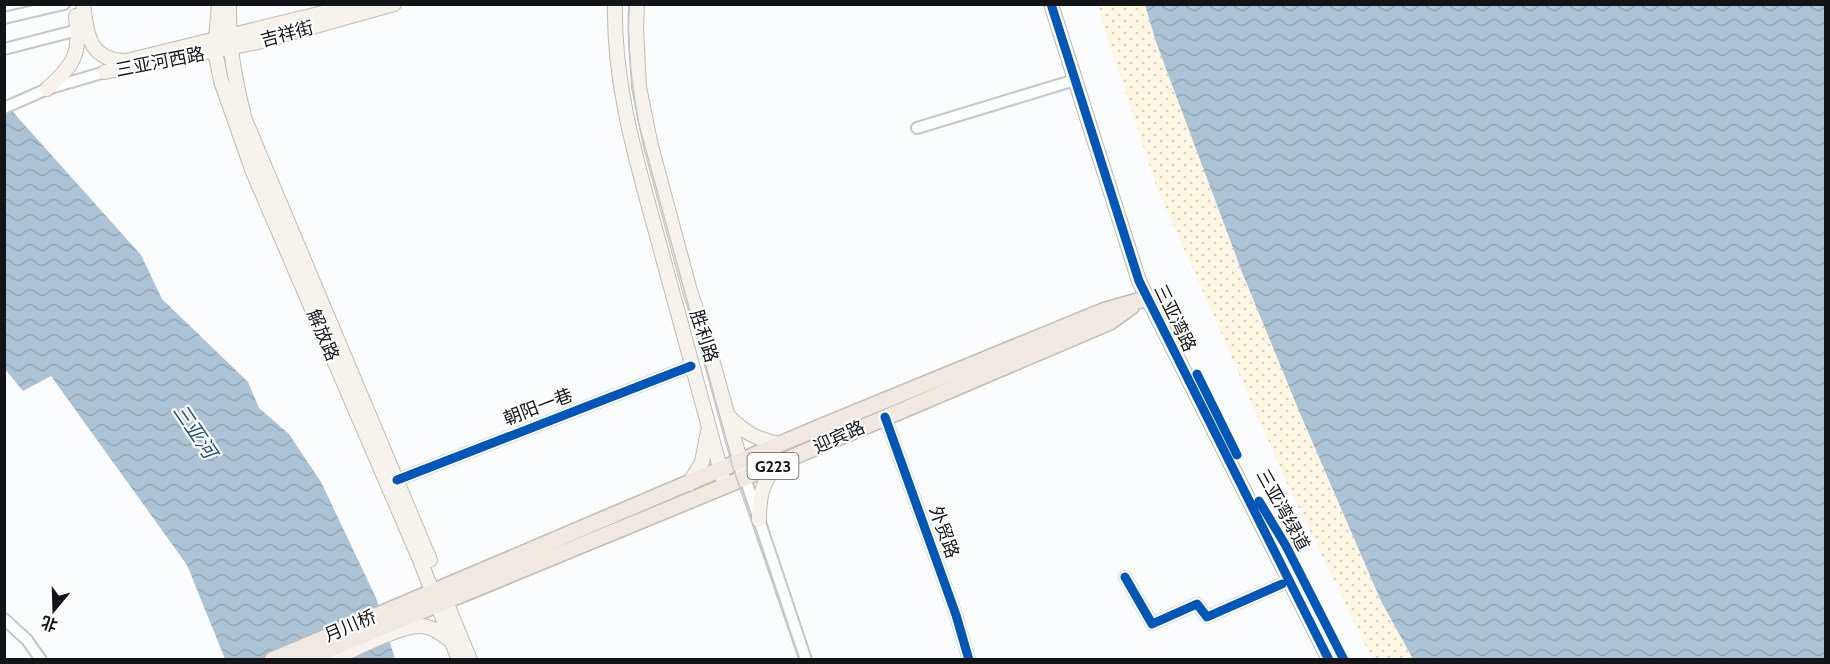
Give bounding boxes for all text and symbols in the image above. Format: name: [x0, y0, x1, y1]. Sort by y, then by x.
street label: 吉祥街: [258, 16, 316, 52]
street label: 三亚河西路: [114, 43, 206, 81]
street label: 三亚湾路: [1149, 281, 1201, 355]
street label: 解放路: [302, 306, 344, 364]
street label: 胜利路: [685, 307, 723, 365]
street label: 朝阳一巷: [500, 384, 576, 430]
water label: 三亚河: [168, 399, 224, 466]
street label: 迎宾路: [810, 416, 868, 458]
road number: G223: [748, 453, 798, 479]
street label: 三亚湾绿道: [1252, 465, 1314, 555]
street label: 外贸路: [924, 503, 964, 561]
north arrow: [24, 580, 84, 640]
street label: 月川桥: [321, 605, 379, 647]
text: 北: [39, 612, 60, 635]

